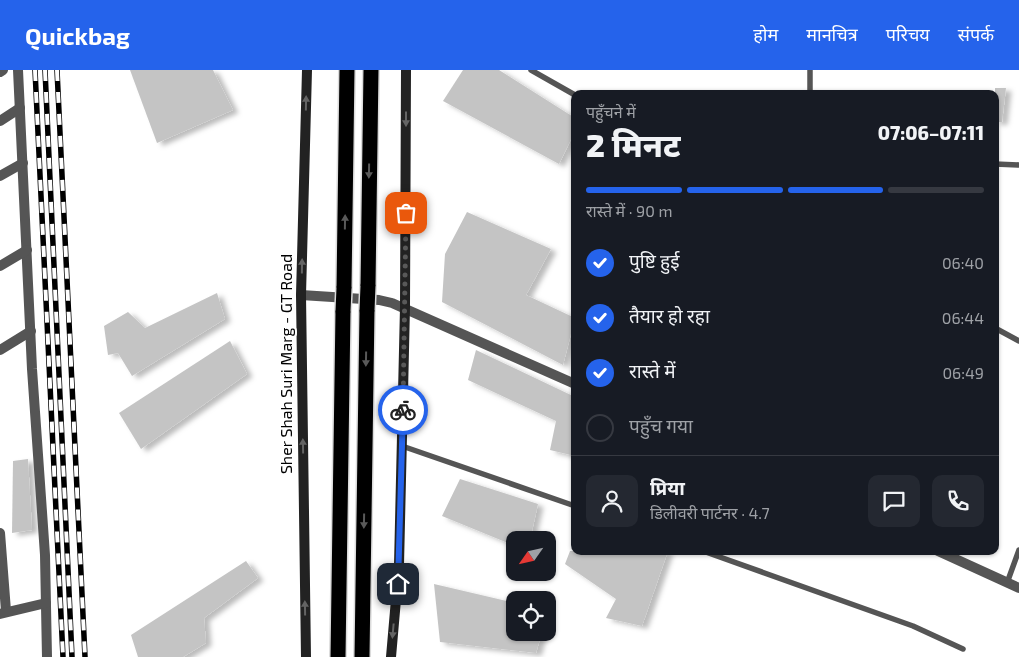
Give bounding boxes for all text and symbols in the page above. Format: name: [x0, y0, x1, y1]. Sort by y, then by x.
text: Quickbag: [25, 21, 130, 50]
text: होम: [753, 23, 778, 45]
text: मानचित्र: [806, 23, 858, 45]
text: परिचय: [886, 23, 930, 45]
text: संपर्क: [958, 23, 994, 45]
one-way arrow: [302, 95, 310, 111]
text: पहुँचने में: [586, 102, 636, 121]
one-way arrow: [402, 111, 410, 127]
text: 07:06–07:11: [878, 121, 984, 144]
text: 2 मिनट: [586, 125, 681, 163]
one-way arrow: [365, 163, 373, 179]
pin: [385, 192, 427, 234]
icon: bag: [392, 199, 420, 227]
text: रास्ते में · 90 m: [586, 201, 672, 220]
one-way arrow: [341, 213, 349, 229]
icon: check: [586, 249, 614, 277]
text: पुष्टि हुई: [629, 249, 679, 272]
text: 06:40: [942, 253, 984, 272]
street label: Sher Shah Suri Marg - GT Road: [276, 254, 295, 474]
one-way arrow: [298, 258, 306, 274]
icon: check: [586, 304, 614, 332]
text: तैयार हो रहा: [629, 304, 710, 327]
text: 06:44: [942, 308, 984, 327]
one-way arrow: [362, 351, 370, 367]
icon: check: [586, 359, 614, 387]
text: रास्ते में: [629, 359, 676, 382]
text: 06:49: [942, 363, 984, 382]
courier: [378, 385, 428, 435]
icon: bike: [389, 396, 417, 424]
text: पहुँच गया: [629, 414, 693, 437]
one-way arrow: [299, 438, 307, 454]
button: person: [586, 475, 638, 527]
button: chat: [868, 475, 920, 527]
button: phone: [932, 475, 984, 527]
text: प्रिया: [650, 476, 685, 499]
text: डिलीवरी पार्टनर · 4.7: [650, 503, 770, 522]
one-way arrow: [360, 514, 368, 530]
north arrow: [506, 531, 556, 581]
map controls: [506, 531, 556, 641]
pin: [377, 563, 419, 605]
icon: home: [384, 570, 412, 598]
button: locate: [506, 591, 556, 641]
one-way arrow: [301, 600, 309, 616]
one-way arrow: [389, 623, 397, 639]

